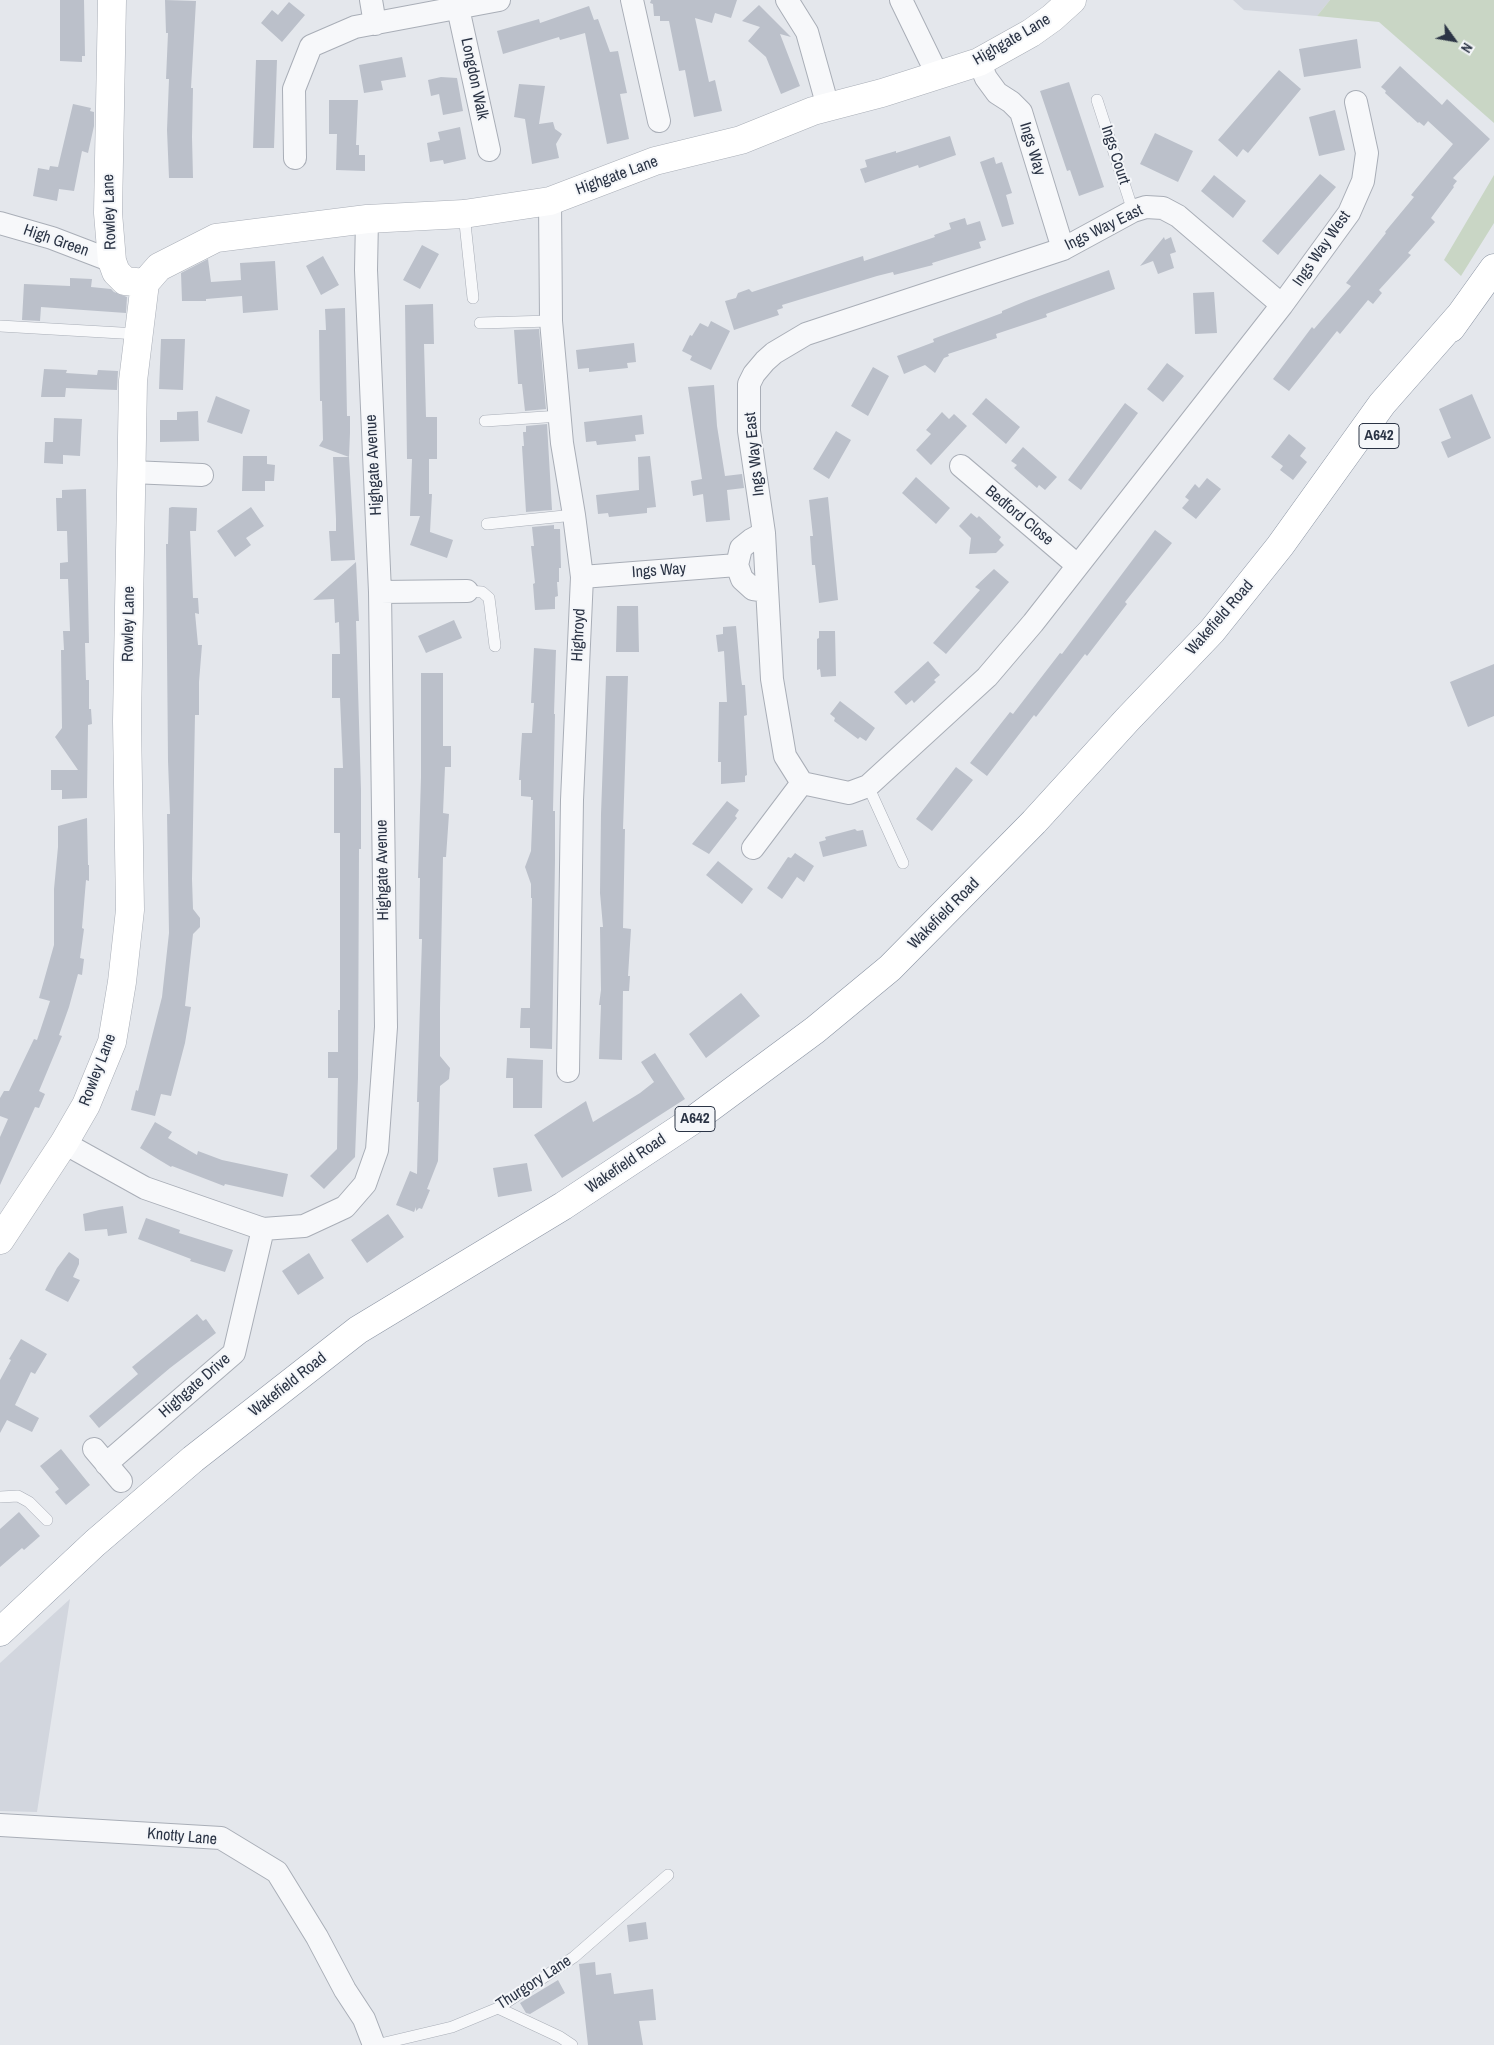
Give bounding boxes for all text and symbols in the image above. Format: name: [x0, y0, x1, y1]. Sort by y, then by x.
street label: Highgate Lane: [970, 10, 1054, 70]
north arrow: [1429, 15, 1479, 65]
street label: Longdon Walk: [456, 36, 492, 122]
text: N: [1457, 40, 1477, 56]
street label: Ings Way: [1015, 120, 1049, 178]
street label: Ings Court: [1097, 123, 1133, 187]
street label: Highgate Lane: [573, 152, 661, 200]
street label: Rowley Lane: [99, 174, 121, 250]
street label: Ings Way East: [1062, 201, 1146, 255]
street label: Ings Way West: [1289, 208, 1355, 290]
street label: High Green: [21, 221, 91, 261]
street label: Ings Way East: [741, 411, 769, 497]
street label: Highgate Avenue: [362, 414, 386, 516]
road number: A642: [1359, 424, 1399, 448]
street label: Bedford Close: [981, 482, 1057, 550]
street label: Ings Way: [631, 560, 687, 582]
street label: Wakefield Road: [1182, 577, 1258, 659]
street label: Rowley Lane: [119, 586, 139, 662]
street label: Highroyd: [568, 608, 590, 662]
street label: Highgate Avenue: [373, 819, 393, 921]
street label: Wakefield Road: [904, 874, 984, 954]
street label: Rowley Lane: [75, 1031, 121, 1109]
road number: A642: [675, 1106, 715, 1132]
street label: Wakefield Road: [582, 1130, 670, 1198]
street label: Wakefield Road: [246, 1349, 330, 1421]
street label: Highgate Drive: [155, 1350, 235, 1422]
street label: Knotty Lane: [146, 1824, 218, 1850]
street label: Thurgory Lane: [493, 1952, 575, 2014]

